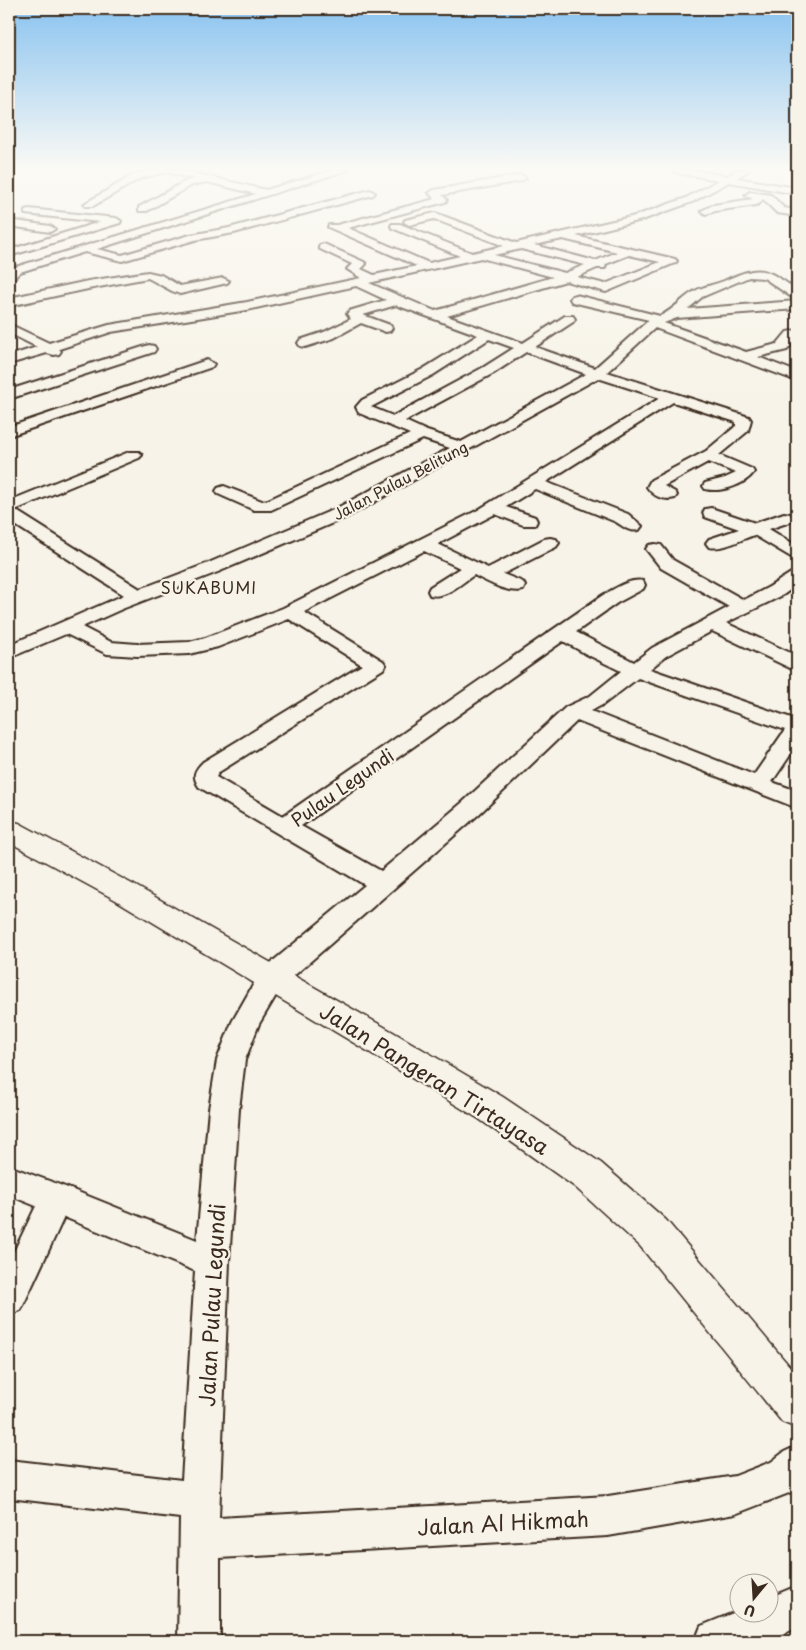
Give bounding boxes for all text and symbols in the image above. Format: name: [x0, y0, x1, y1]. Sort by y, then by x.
street label: Jalan Pulau Belitung: [329, 435, 471, 525]
district label: SUKABUMI: [161, 575, 257, 599]
street label: Pulau Legundi: [285, 741, 399, 833]
street label: Jalan Pangeran Tirtayasa: [314, 994, 557, 1162]
street label: Jalan Pulau Legundi: [190, 1203, 232, 1407]
street label: Jalan Al Hikmah: [416, 1502, 590, 1542]
north arrow: [728, 1572, 778, 1622]
text: U: [742, 1599, 758, 1622]

